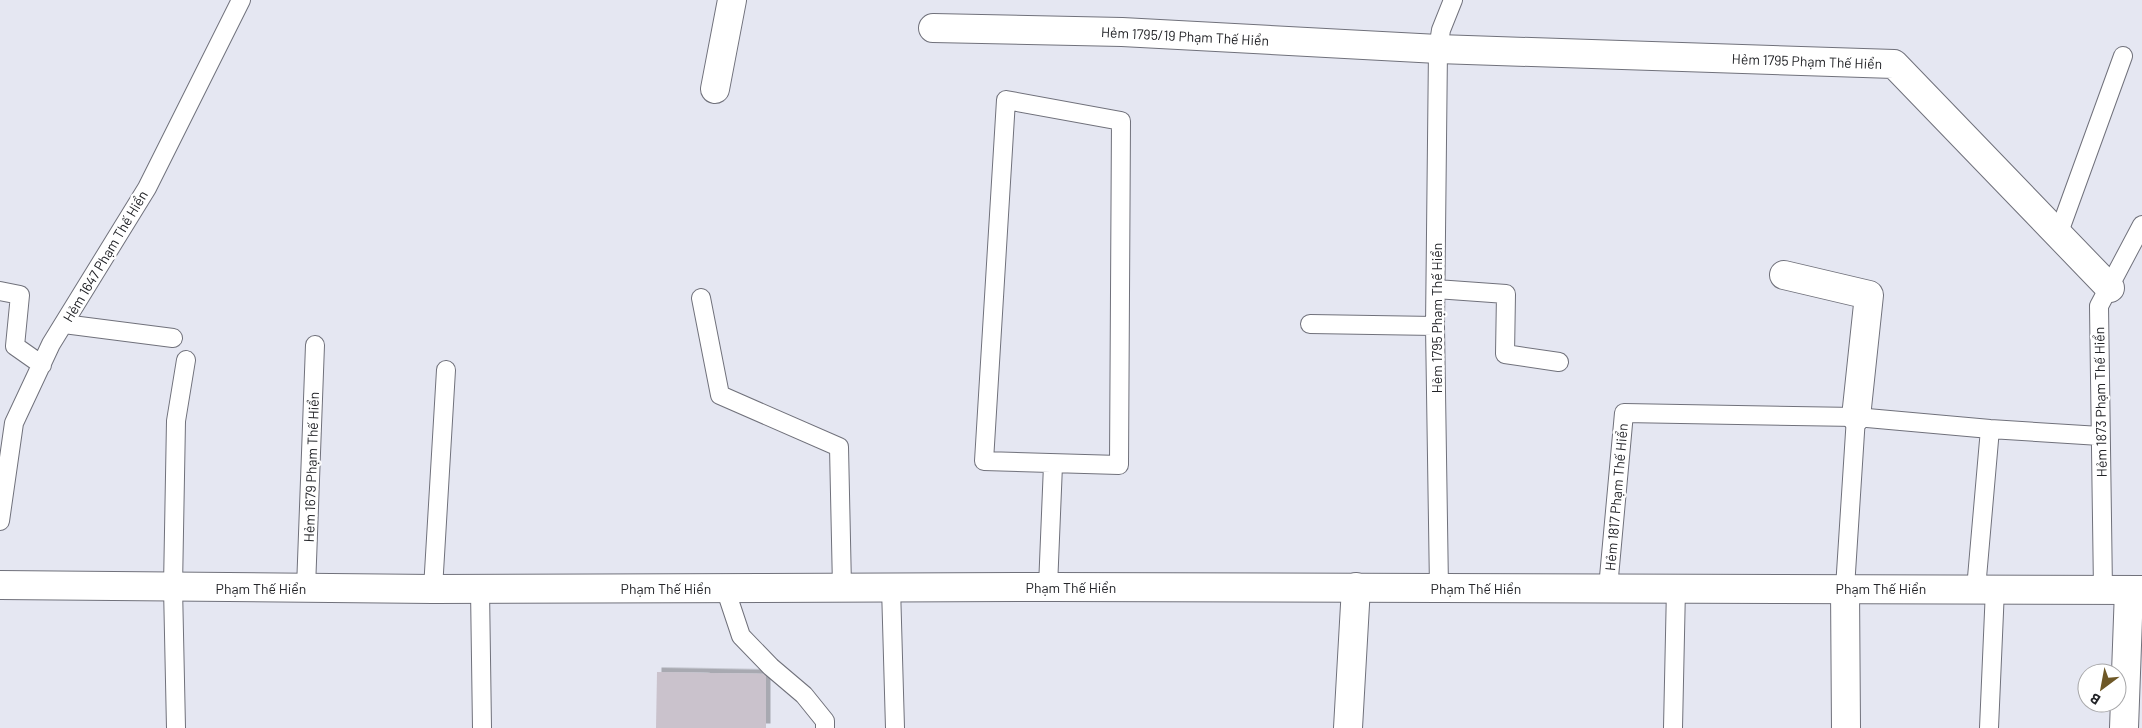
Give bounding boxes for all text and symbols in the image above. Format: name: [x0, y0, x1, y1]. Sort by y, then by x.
street label: Hẻm 1795/19 Phạm Thế Hiển: [1100, 23, 1270, 49]
street label: Hẻm 1795 Phạm Thế Hiển: [1731, 50, 1883, 72]
street label: Hẻm 1647 Phạm Thế Hiển: [59, 187, 151, 325]
street label: Hẻm 1795 Phạm Thế Hiển: [1428, 243, 1445, 393]
street label: Hẻm 1873 Phạm Thế Hiển: [2090, 327, 2110, 477]
street label: Hẻm 1679 Phạm Thế Hiển: [300, 391, 322, 543]
street label: Hẻm 1817 Phạm Thế Hiển: [1601, 423, 1631, 571]
street label: Phạm Thế Hiển: [1026, 579, 1116, 596]
street label: Phạm Thế Hiển: [216, 580, 306, 597]
street label: Phạm Thế Hiển: [621, 580, 711, 597]
street label: Phạm Thế Hiển: [1431, 580, 1521, 597]
street label: Phạm Thế Hiển: [1836, 580, 1926, 597]
north arrow: [2077, 663, 2127, 713]
text: B: [2087, 690, 2103, 709]

